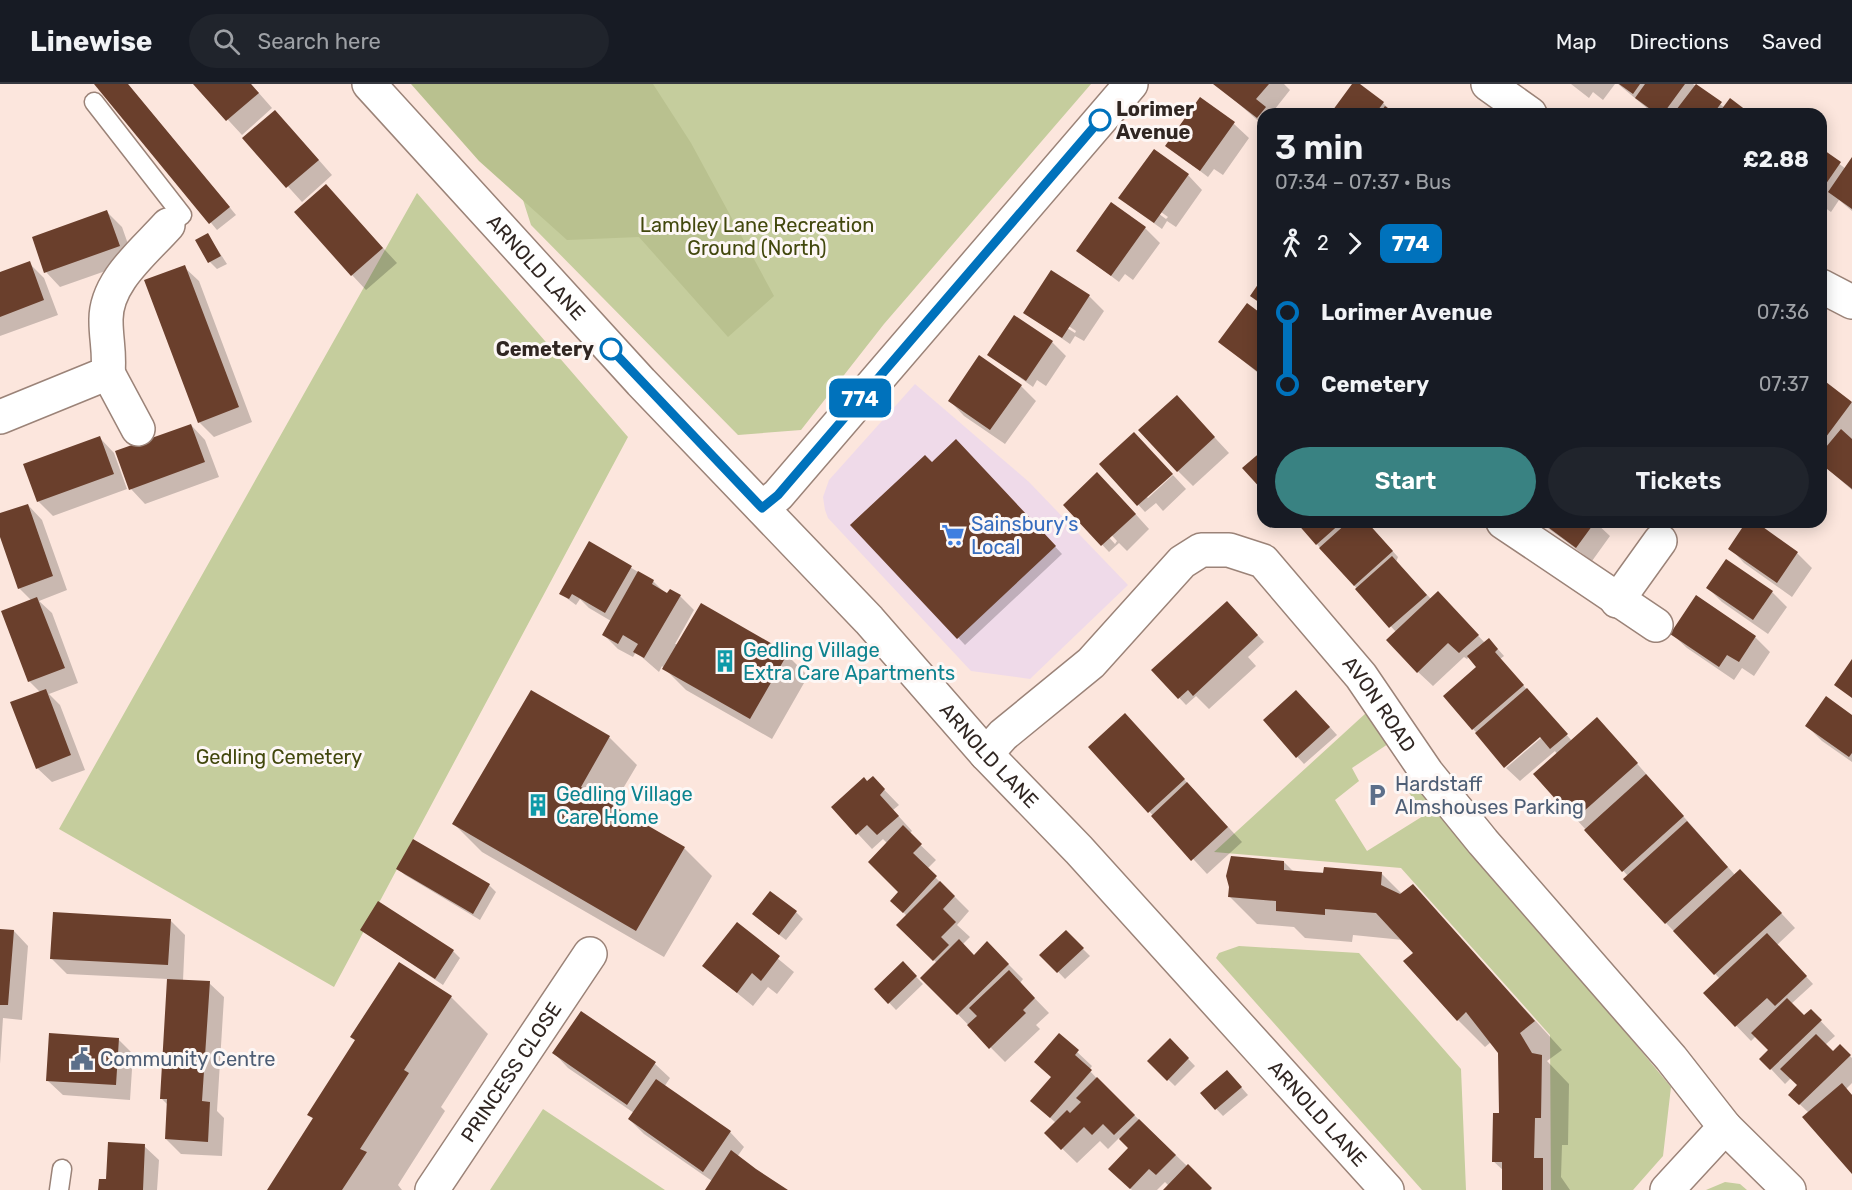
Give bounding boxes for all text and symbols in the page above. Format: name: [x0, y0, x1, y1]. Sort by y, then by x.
search box: [189, 14, 609, 68]
text: Linewise: [30, 25, 153, 58]
icon: search: [210, 25, 243, 58]
text: Search here: [258, 28, 381, 55]
text: Map: [1556, 29, 1597, 54]
text: Directions: [1630, 29, 1729, 54]
text: Saved: [1762, 29, 1822, 54]
place label: Lorimer Avenue: [1116, 97, 1194, 144]
marker: Lorimer Avenue: [1089, 109, 1111, 131]
text: 3 min: [1275, 128, 1363, 167]
text: £2.88: [1743, 146, 1809, 173]
text: 07:34 – 07:37 · Bus: [1275, 170, 1451, 194]
street label: ARNOLD LANE: [482, 209, 590, 325]
park label: Lambley Lane Recreation Ground (North): [640, 213, 874, 260]
icon: walk: [1275, 227, 1308, 260]
icon: forward: [1338, 227, 1371, 260]
text: 2: [1317, 231, 1329, 255]
text: 774: [1392, 231, 1430, 256]
text: Lorimer Avenue: [1321, 299, 1493, 326]
text: 07:36: [1757, 300, 1809, 324]
place label: Cemetery: [496, 337, 594, 361]
marker: Cemetery: [600, 338, 622, 360]
text: Cemetery: [1321, 371, 1429, 398]
text: 07:37: [1759, 372, 1809, 396]
line badge: 774: [826, 378, 894, 418]
text: 774: [841, 386, 879, 411]
button: Start: [1275, 447, 1536, 516]
button: Tickets: [1548, 447, 1809, 516]
place label: Sainsbury's Local: [971, 512, 1078, 559]
supermarket icon: Sainsbury's Local: [940, 522, 966, 548]
place label: Gedling Village Extra Care Apartments: [743, 638, 955, 685]
building icon: Gedling Village Extra Care Apartments: [712, 648, 738, 674]
street label: AVON ROAD: [1338, 651, 1421, 756]
street label: ARNOLD LANE: [935, 698, 1044, 813]
park label: Gedling Cemetery: [196, 745, 362, 769]
place label: Hardstaff Almshouses Parking: [1395, 772, 1584, 819]
place label: Gedling Village Care Home: [556, 782, 693, 829]
parking icon: Hardstaff Almshouses Parking: [1364, 782, 1390, 808]
building icon: Gedling Village Care Home: [525, 792, 551, 818]
street label: PRINCESS CLOSE: [456, 998, 566, 1146]
public building icon: Community Centre: [69, 1046, 95, 1072]
place label: Community Centre: [100, 1047, 276, 1071]
street label: ARNOLD LANE: [1264, 1055, 1372, 1171]

